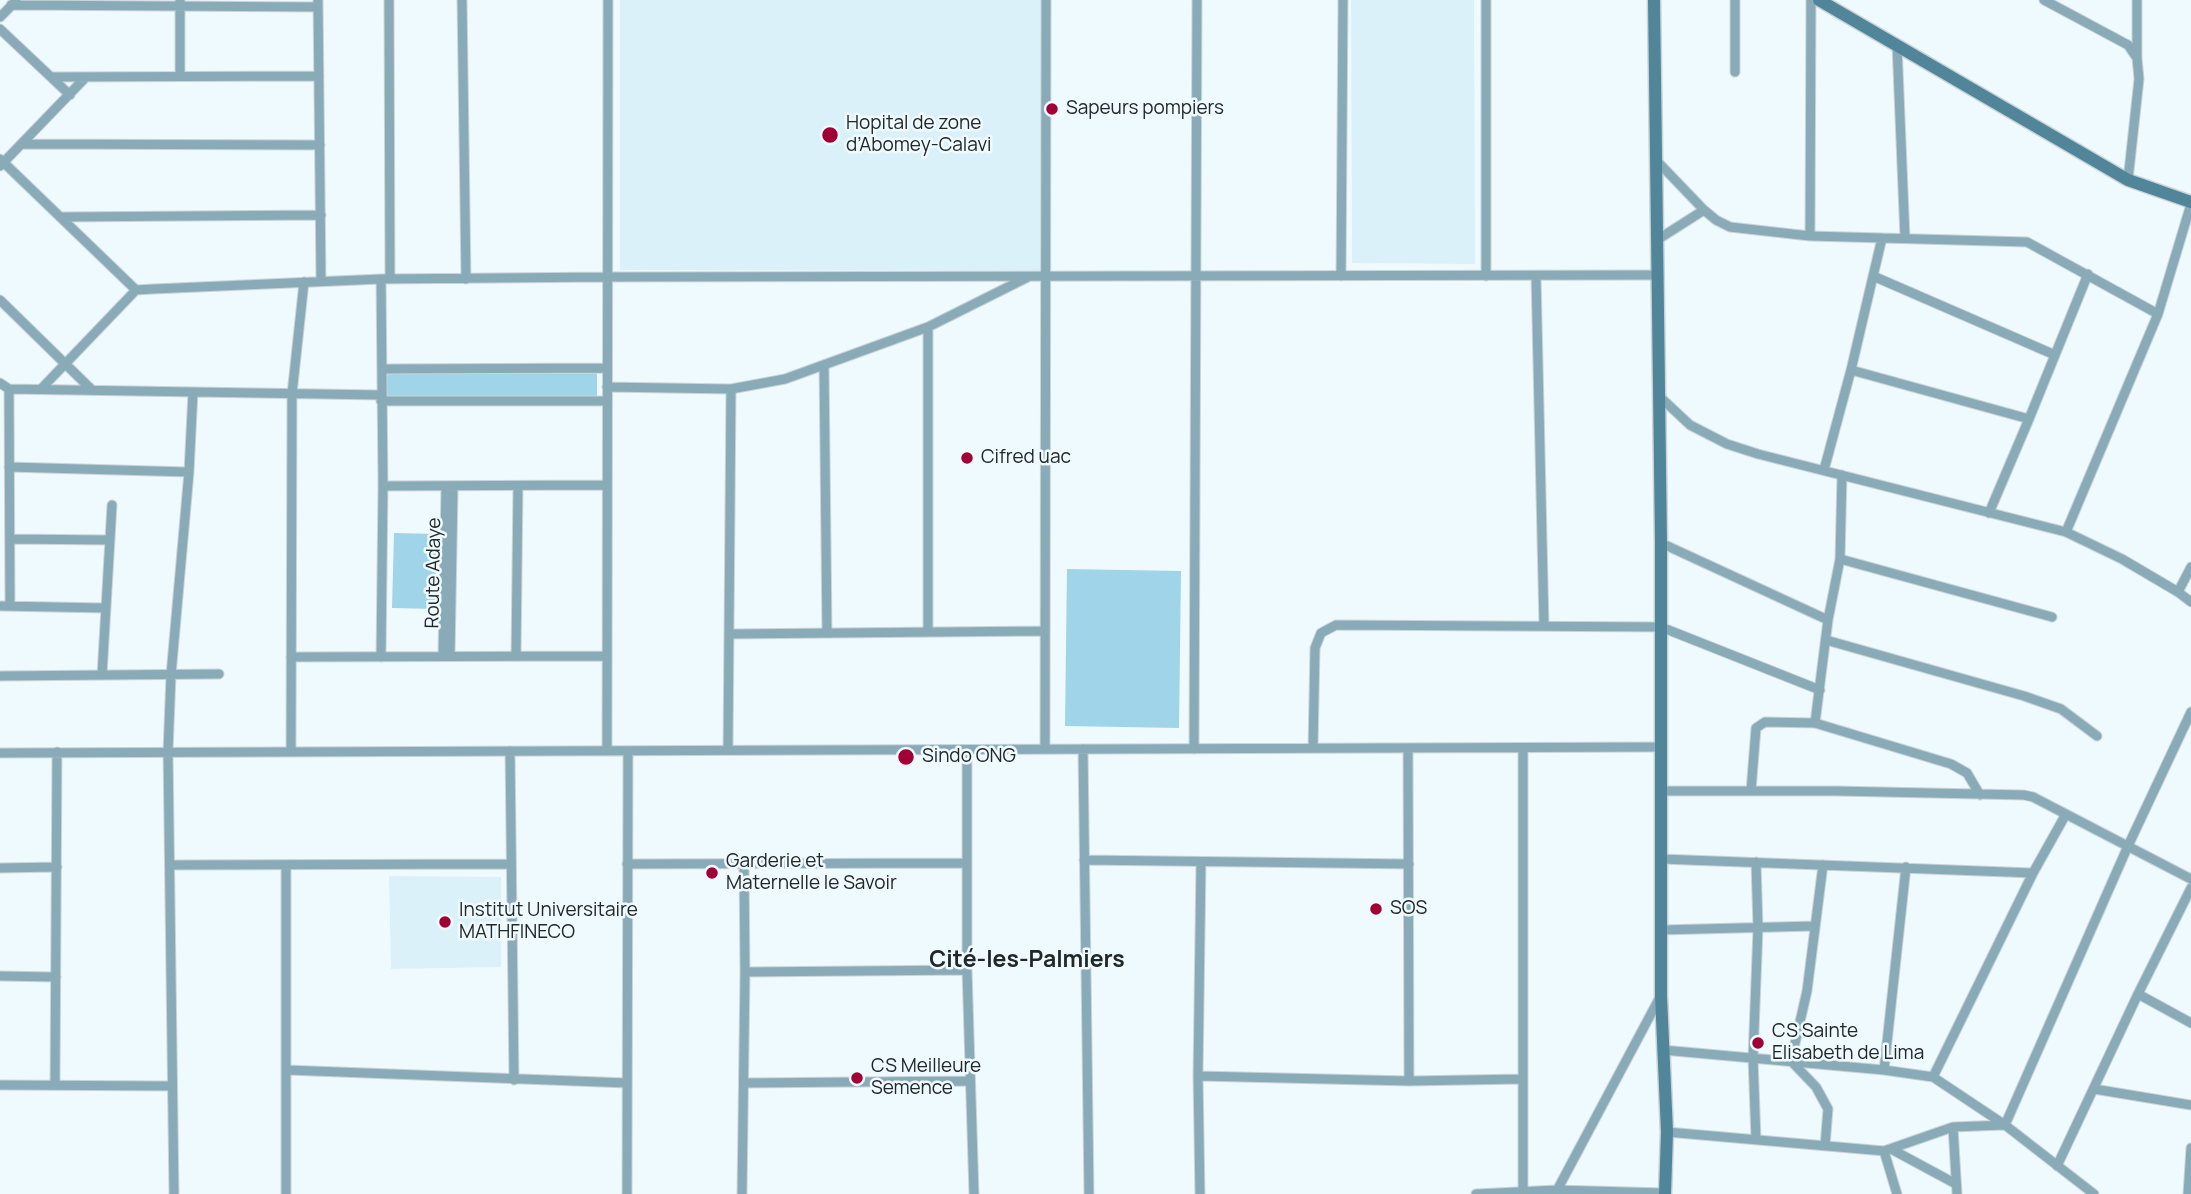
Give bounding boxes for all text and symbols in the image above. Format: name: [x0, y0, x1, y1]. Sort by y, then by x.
place label: Sapeurs pompiers: [1066, 98, 1224, 120]
marker: Sapeurs pompiers: [1044, 101, 1060, 117]
place label: Hopital de zone d’Abomey-Calavi: [846, 113, 992, 157]
marker: Hopital de zone d’Abomey-Calavi: [820, 125, 840, 145]
place label: Cifred uac: [981, 447, 1071, 469]
marker: Cifred uac: [959, 450, 975, 466]
street label: Route Adaye: [422, 517, 446, 629]
place label: Sindo ONG: [922, 746, 1016, 768]
marker: Sindo ONG: [896, 747, 916, 767]
place label: Garderie et Maternelle le Savoir: [726, 851, 897, 895]
marker: Garderie et Maternelle le Savoir: [704, 865, 720, 881]
place label: SOS: [1390, 898, 1427, 920]
place label: Institut Universitaire MATHFINECO: [459, 900, 638, 944]
marker: SOS: [1368, 901, 1384, 917]
marker: Institut Universitaire MATHFINECO: [437, 914, 453, 930]
district label: Cité-les-Palmiers: [929, 947, 1125, 975]
place label: CS Sainte Elisabeth de Lima: [1772, 1021, 1924, 1065]
marker: CS Sainte Elisabeth de Lima: [1750, 1035, 1766, 1051]
place label: CS Meilleure Semence: [871, 1056, 981, 1100]
marker: CS Meilleure Semence: [849, 1070, 865, 1086]

